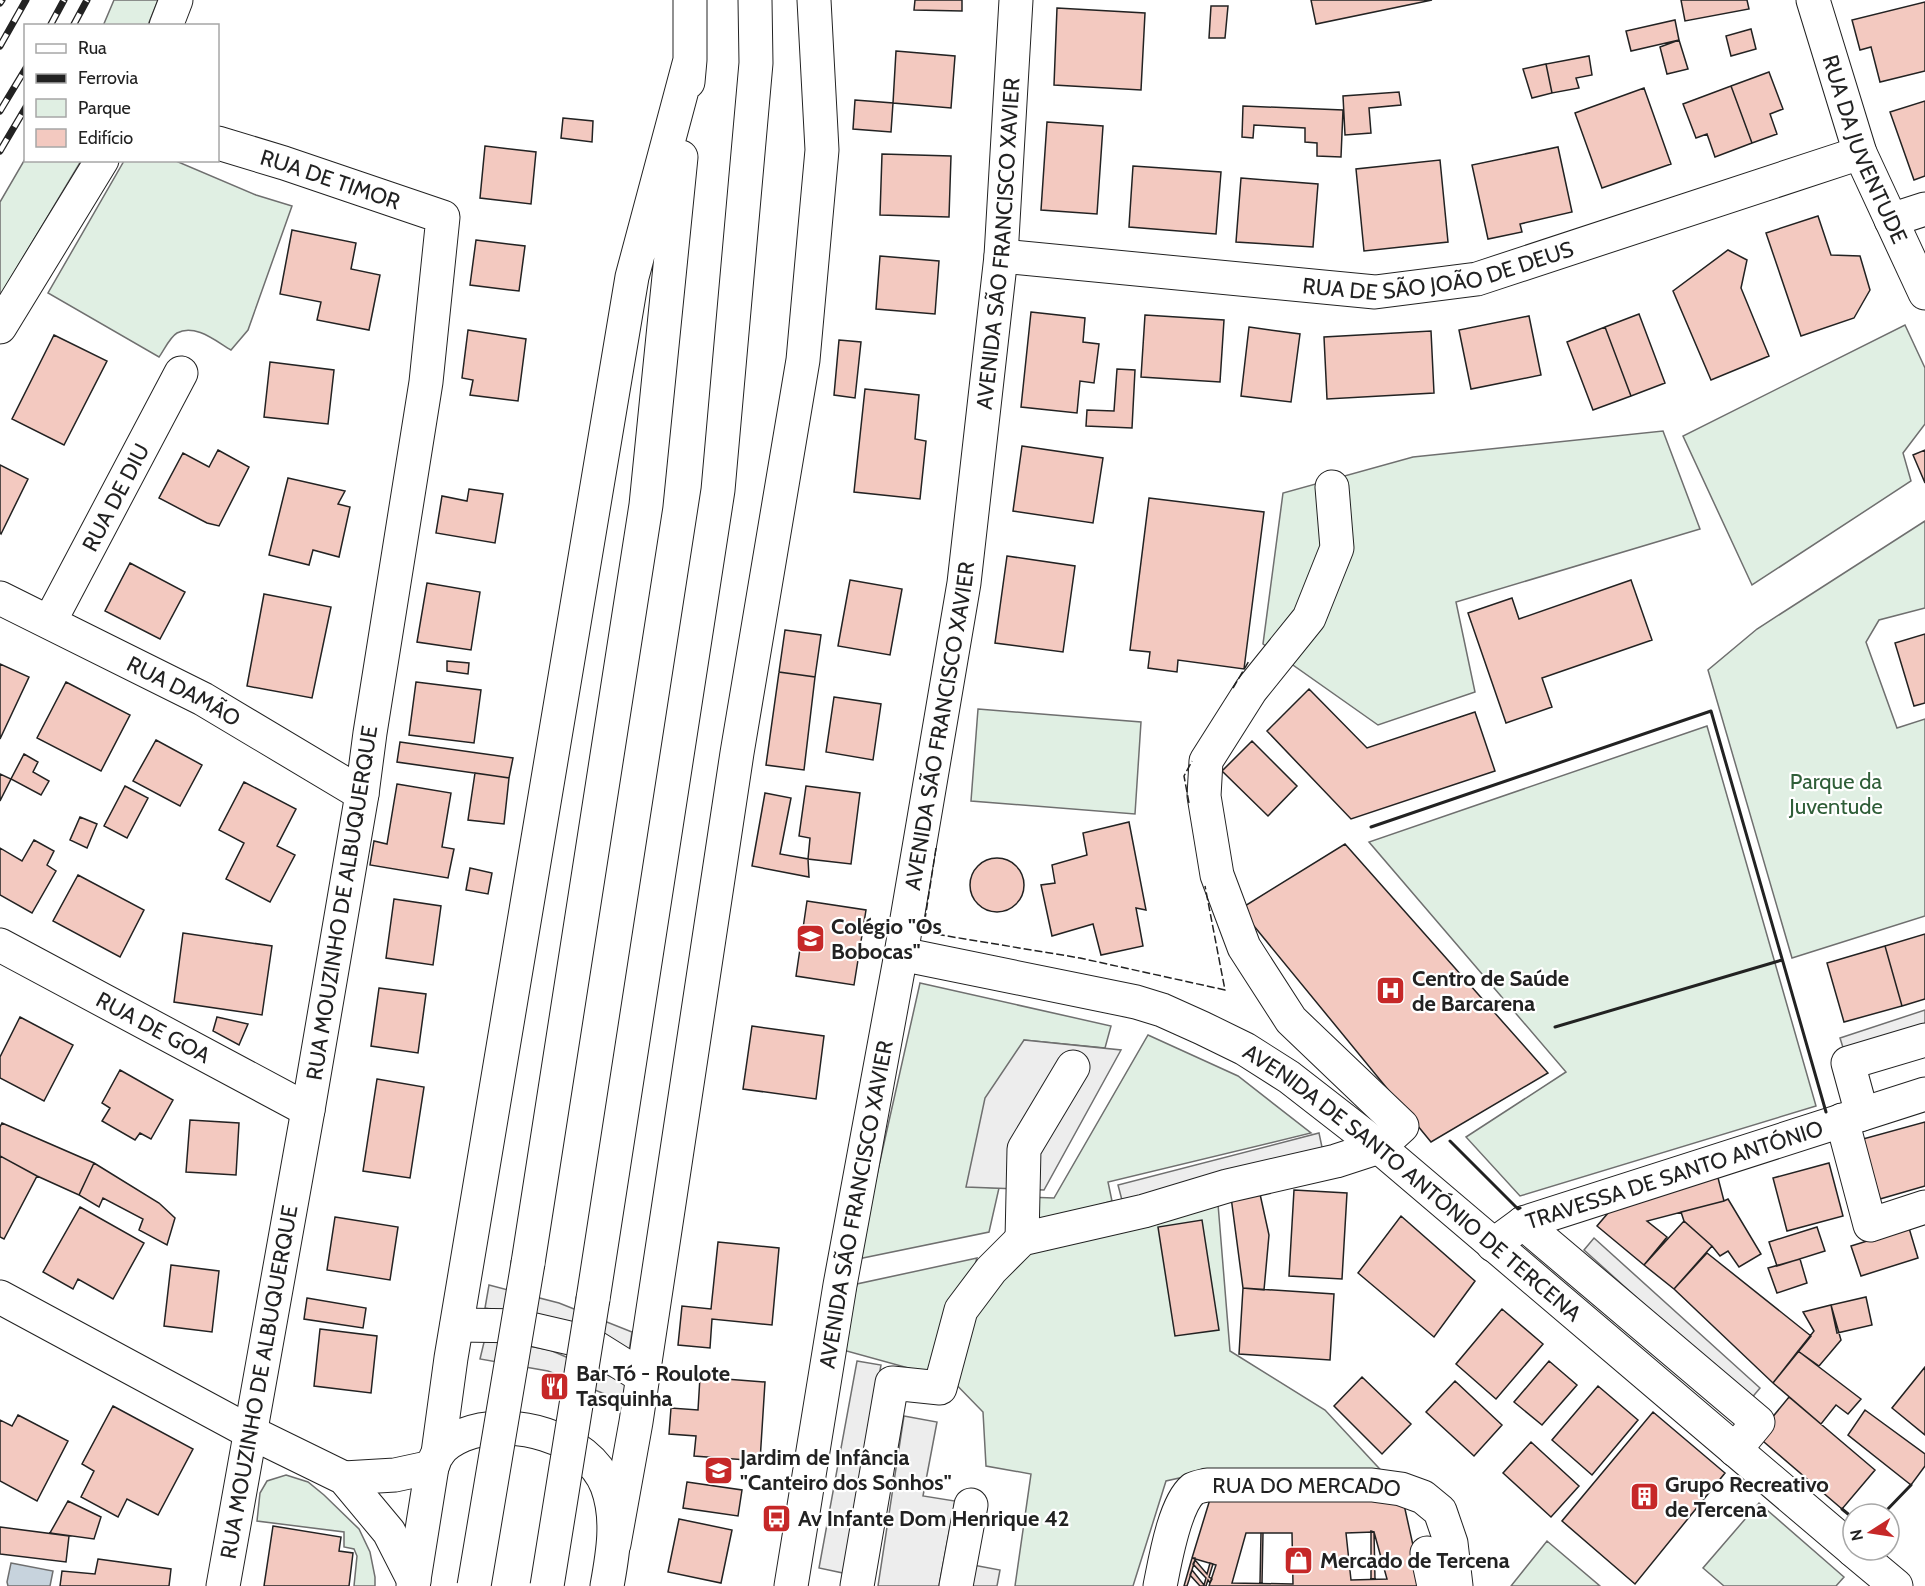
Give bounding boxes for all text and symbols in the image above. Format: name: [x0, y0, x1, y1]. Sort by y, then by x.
legend: [24, 24, 219, 162]
text: Rua: [78, 37, 107, 59]
street label: RUA DA JUVENTUDE: [1817, 51, 1914, 248]
text: Ferrovia: [78, 67, 138, 89]
street label: AVENIDA SÃO FRANCISCO XAVIER: [970, 77, 1025, 411]
text: Parque: [78, 97, 131, 119]
text: Edifício: [78, 127, 133, 149]
street label: RUA DE TIMOR: [257, 143, 404, 215]
street label: RUA DE SÃO JOÃO DE DEUS: [1301, 235, 1577, 306]
street label: RUA DE DIU: [76, 439, 155, 556]
street label: AVENIDA SÃO FRANCISCO XAVIER: [899, 560, 980, 892]
street label: RUA DAMÃO: [123, 650, 246, 732]
street label: RUA MOUZINHO DE ALBUQUERQUE: [301, 724, 383, 1082]
park label: Parque da Juventude: [1788, 768, 1883, 820]
place label: Colégio "Os Bobocas": [831, 913, 942, 965]
school or university icon: Colégio "Os Bobocas": [794, 923, 826, 955]
place label: Centro de Saúde de Barcarena: [1412, 965, 1569, 1017]
hospital icon: Centro de Saúde de Barcarena: [1375, 975, 1407, 1007]
street label: RUA DE GOA: [92, 986, 215, 1069]
street label: AVENIDA SÃO FRANCISCO XAVIER: [813, 1038, 898, 1370]
street label: AVENIDA DE SANTO ANTÓNIO DE TERCENA: [1238, 1038, 1587, 1327]
street label: TRAVESSA DE SANTO ANTÓNIO: [1522, 1114, 1826, 1235]
street label: RUA MOUZINHO DE ALBUQUERQUE: [215, 1203, 303, 1561]
place label: Bar Tó - Roulote Tasquinha: [576, 1360, 730, 1412]
restaurant icon: Bar Tó - Roulote Tasquinha: [539, 1370, 571, 1402]
place label: Jardim de Infância "Canteiro dos Sonhos": [739, 1444, 952, 1496]
school or university icon: Jardim de Infância "Canteiro dos Sonhos": [703, 1454, 735, 1486]
street label: RUA DO MERCADO: [1212, 1471, 1403, 1502]
place label: Grupo Recreativo de Tercena: [1665, 1471, 1829, 1523]
building icon: Grupo Recreativo de Tercena: [1628, 1481, 1660, 1513]
bus stop icon: Av Infante Dom Henrique 42: [761, 1502, 793, 1534]
north arrow: [1841, 1502, 1901, 1562]
place label: Av Infante Dom Henrique 42: [798, 1505, 1069, 1532]
text: N: [1846, 1528, 1867, 1543]
shop icon: Mercado de Tercena: [1283, 1544, 1315, 1576]
place label: Mercado de Tercena: [1320, 1547, 1510, 1574]

